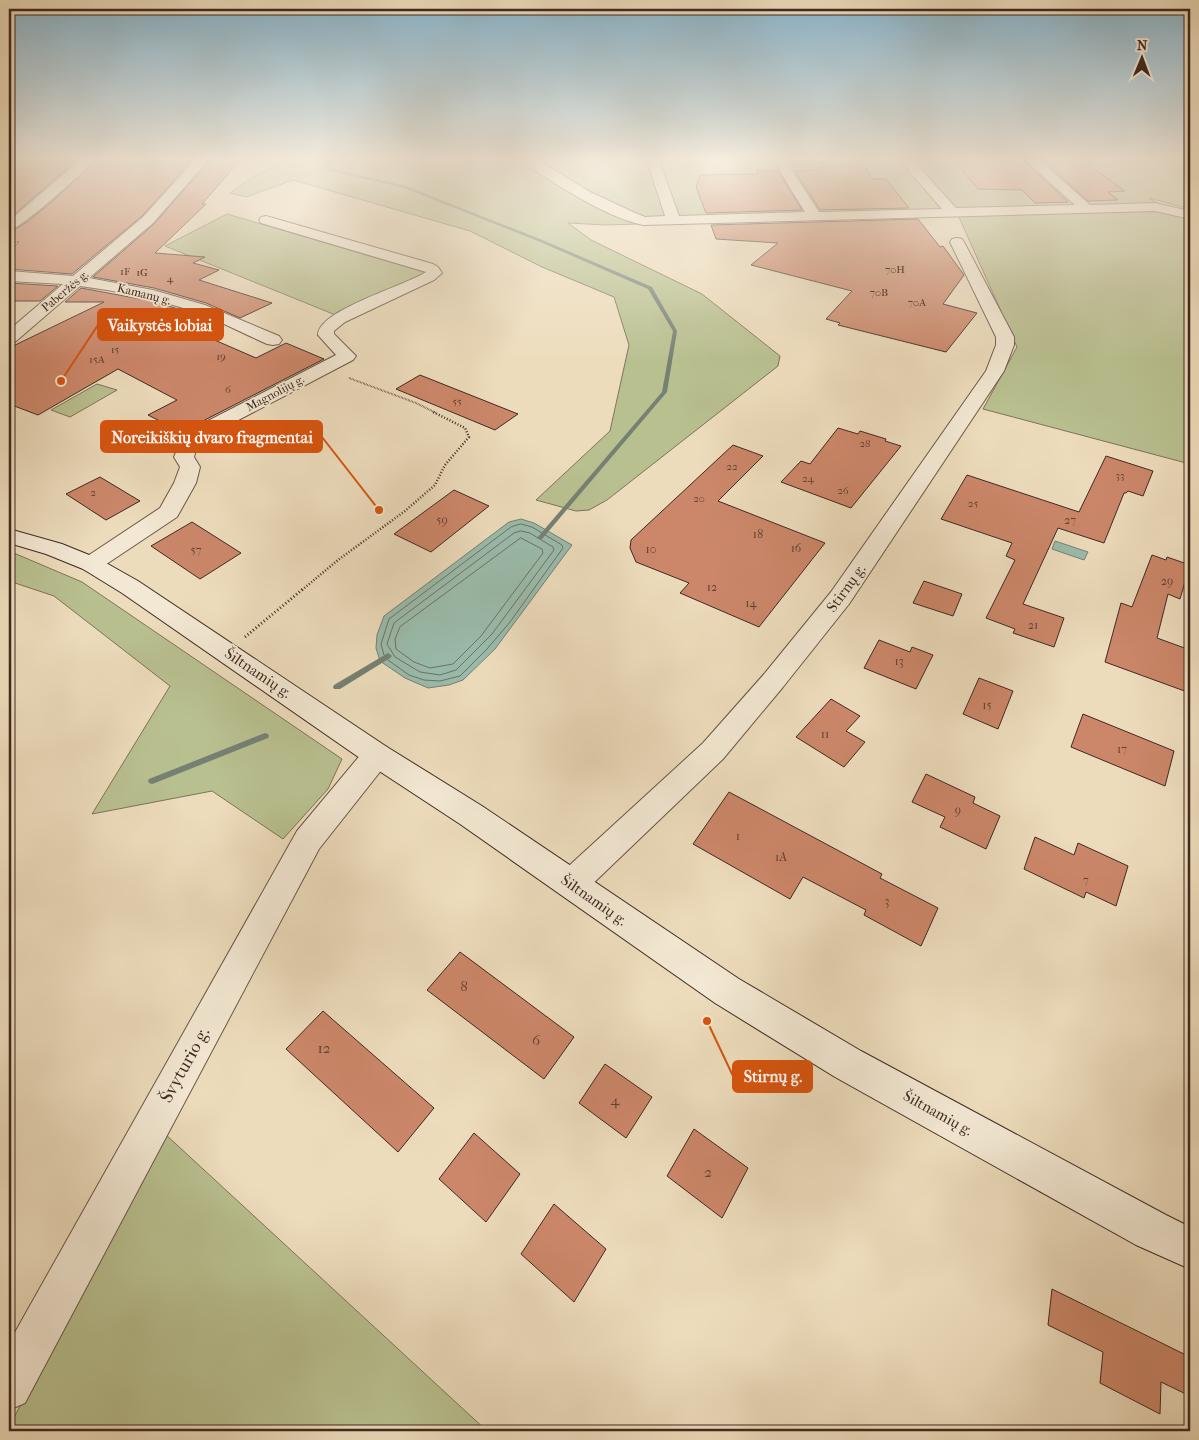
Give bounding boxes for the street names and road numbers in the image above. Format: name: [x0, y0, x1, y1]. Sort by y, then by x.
street label: Paberžės g.: [39, 267, 91, 315]
street label: Kamanų g.: [116, 281, 172, 307]
street label: Magnolijų g.: [244, 372, 306, 414]
street label: Stirnų g.: [823, 560, 870, 616]
street label: Šiltnamių g.: [221, 644, 295, 702]
street label: Šiltnamių g.: [557, 871, 631, 929]
street label: Švyturio g.: [154, 1023, 214, 1106]
street label: Šiltnamių g.: [900, 1087, 976, 1139]

